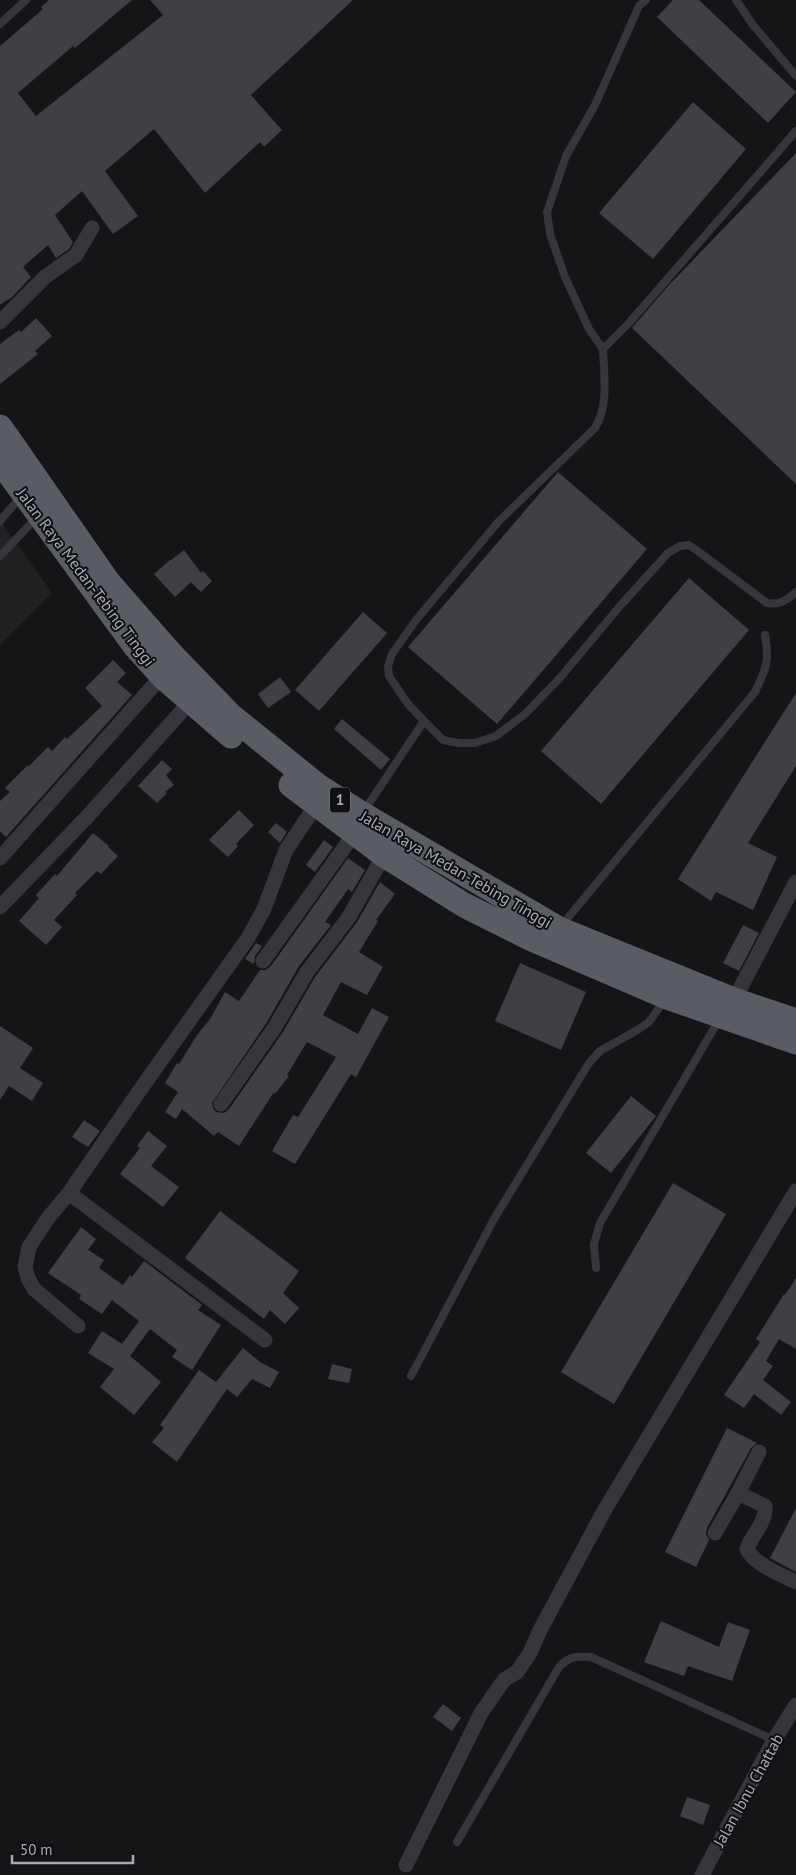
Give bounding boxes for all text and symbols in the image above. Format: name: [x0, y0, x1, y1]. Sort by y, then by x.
street label: Jalan Raya Medan-Tebing Tinggi: [12, 483, 160, 670]
road number: 1: [330, 788, 350, 812]
street label: Jalan Raya Medan-Tebing Tinggi: [356, 805, 555, 932]
street label: Jalan Ibnu Chattab: [708, 1730, 787, 1851]
scale bar: [12, 1832, 134, 1864]
text: 50 m: [20, 1840, 53, 1859]

